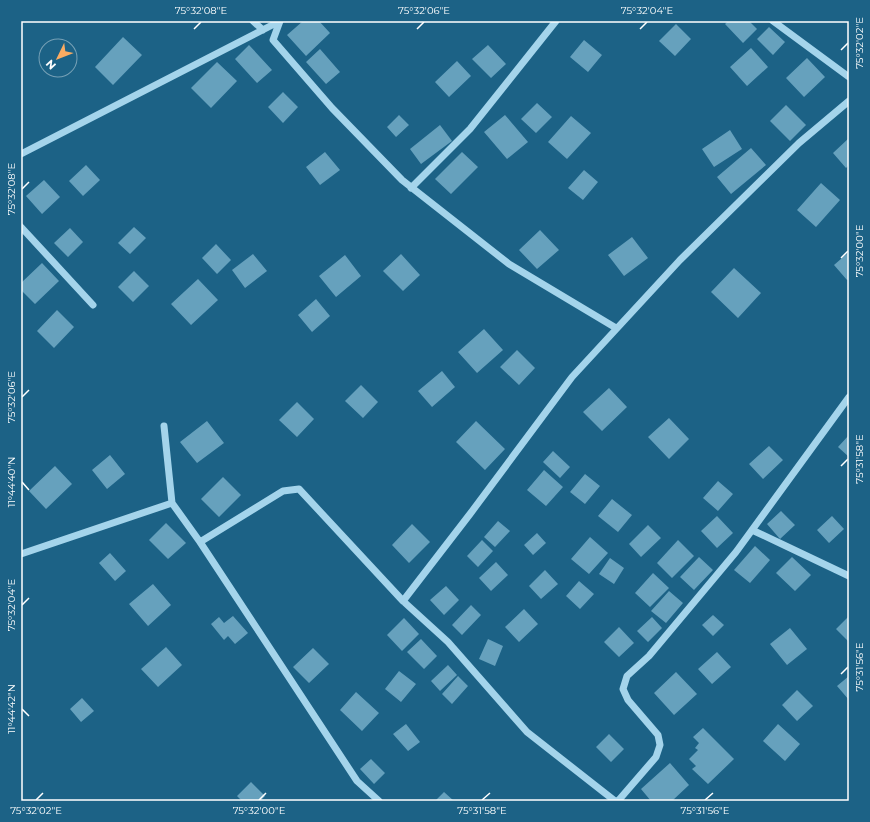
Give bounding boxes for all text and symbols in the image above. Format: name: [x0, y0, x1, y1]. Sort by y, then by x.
text: 75°32'08"E: [175, 4, 227, 17]
text: 75°32'06"E: [398, 4, 450, 17]
text: 75°32'04"E: [621, 4, 673, 17]
text: 75°32'02"E: [853, 17, 866, 69]
north arrow: [38, 38, 78, 78]
text: N: [43, 57, 59, 73]
text: 75°32'08"E: [5, 163, 18, 215]
text: 75°32'00"E: [853, 224, 866, 277]
text: 75°32'06"E: [5, 371, 18, 423]
text: 75°31'58"E: [853, 434, 866, 484]
text: 11°44'40"N: [5, 457, 18, 507]
text: 75°32'04"E: [5, 579, 18, 631]
text: 75°31'56"E: [853, 642, 866, 692]
text: 11°44'42"N: [5, 684, 18, 734]
text: 75°32'02"E: [10, 804, 62, 817]
text: 75°32'00"E: [233, 804, 286, 817]
text: 75°31'58"E: [457, 804, 507, 817]
text: 75°31'56"E: [680, 804, 730, 817]

